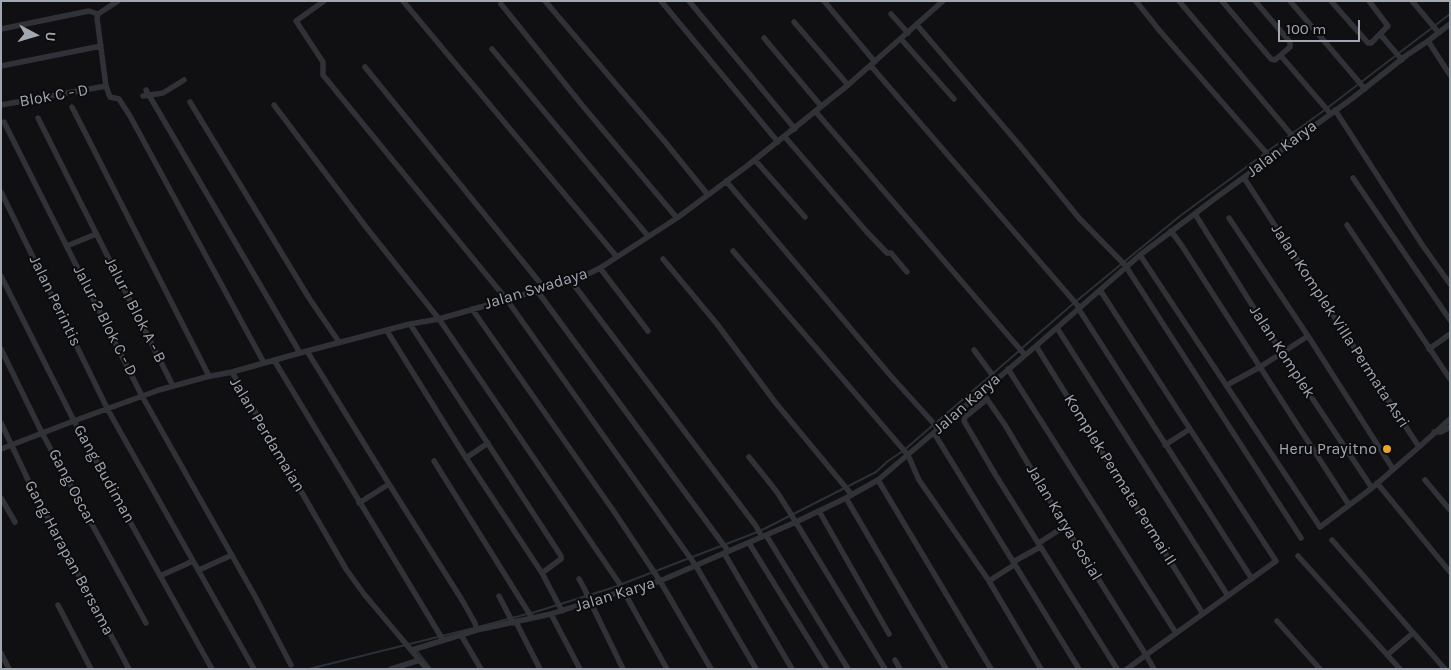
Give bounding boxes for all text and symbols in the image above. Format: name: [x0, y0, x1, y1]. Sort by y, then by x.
north arrow: [10, 10, 60, 60]
scale bar: [1281, 10, 1364, 42]
text: 100 m: [1286, 20, 1326, 38]
text: U: [41, 31, 59, 42]
street label: Blok C - D: [18, 81, 90, 111]
street label: Jalan Karya: [1243, 116, 1321, 182]
street label: Jalan Komplek Villa Permata Asri: [1267, 221, 1413, 431]
street label: Jalan Perintis: [25, 253, 85, 349]
street label: Jalur 1 Blok A - B: [100, 254, 170, 366]
street label: Jalur 2 Blok C - D: [69, 262, 141, 380]
street label: Jalan Swadaya: [482, 264, 590, 314]
street label: Jalan Komplek: [1245, 302, 1319, 402]
street label: Jalan Karya: [930, 370, 1004, 438]
street label: Jalan Perdamaian: [225, 374, 309, 496]
street label: Komplek Permata Permai II: [1059, 391, 1181, 569]
street label: Gang Budiman: [69, 422, 139, 526]
place label: Heru Prayitno: [1279, 439, 1377, 459]
marker: Heru Prayitno: [1381, 443, 1393, 455]
street label: Gang Oscar: [44, 446, 100, 528]
street label: Jalan Karya Sosial: [1022, 462, 1106, 584]
street label: Gang Harapan Bersama: [20, 477, 118, 639]
street label: Jalan Karya: [573, 574, 657, 616]

